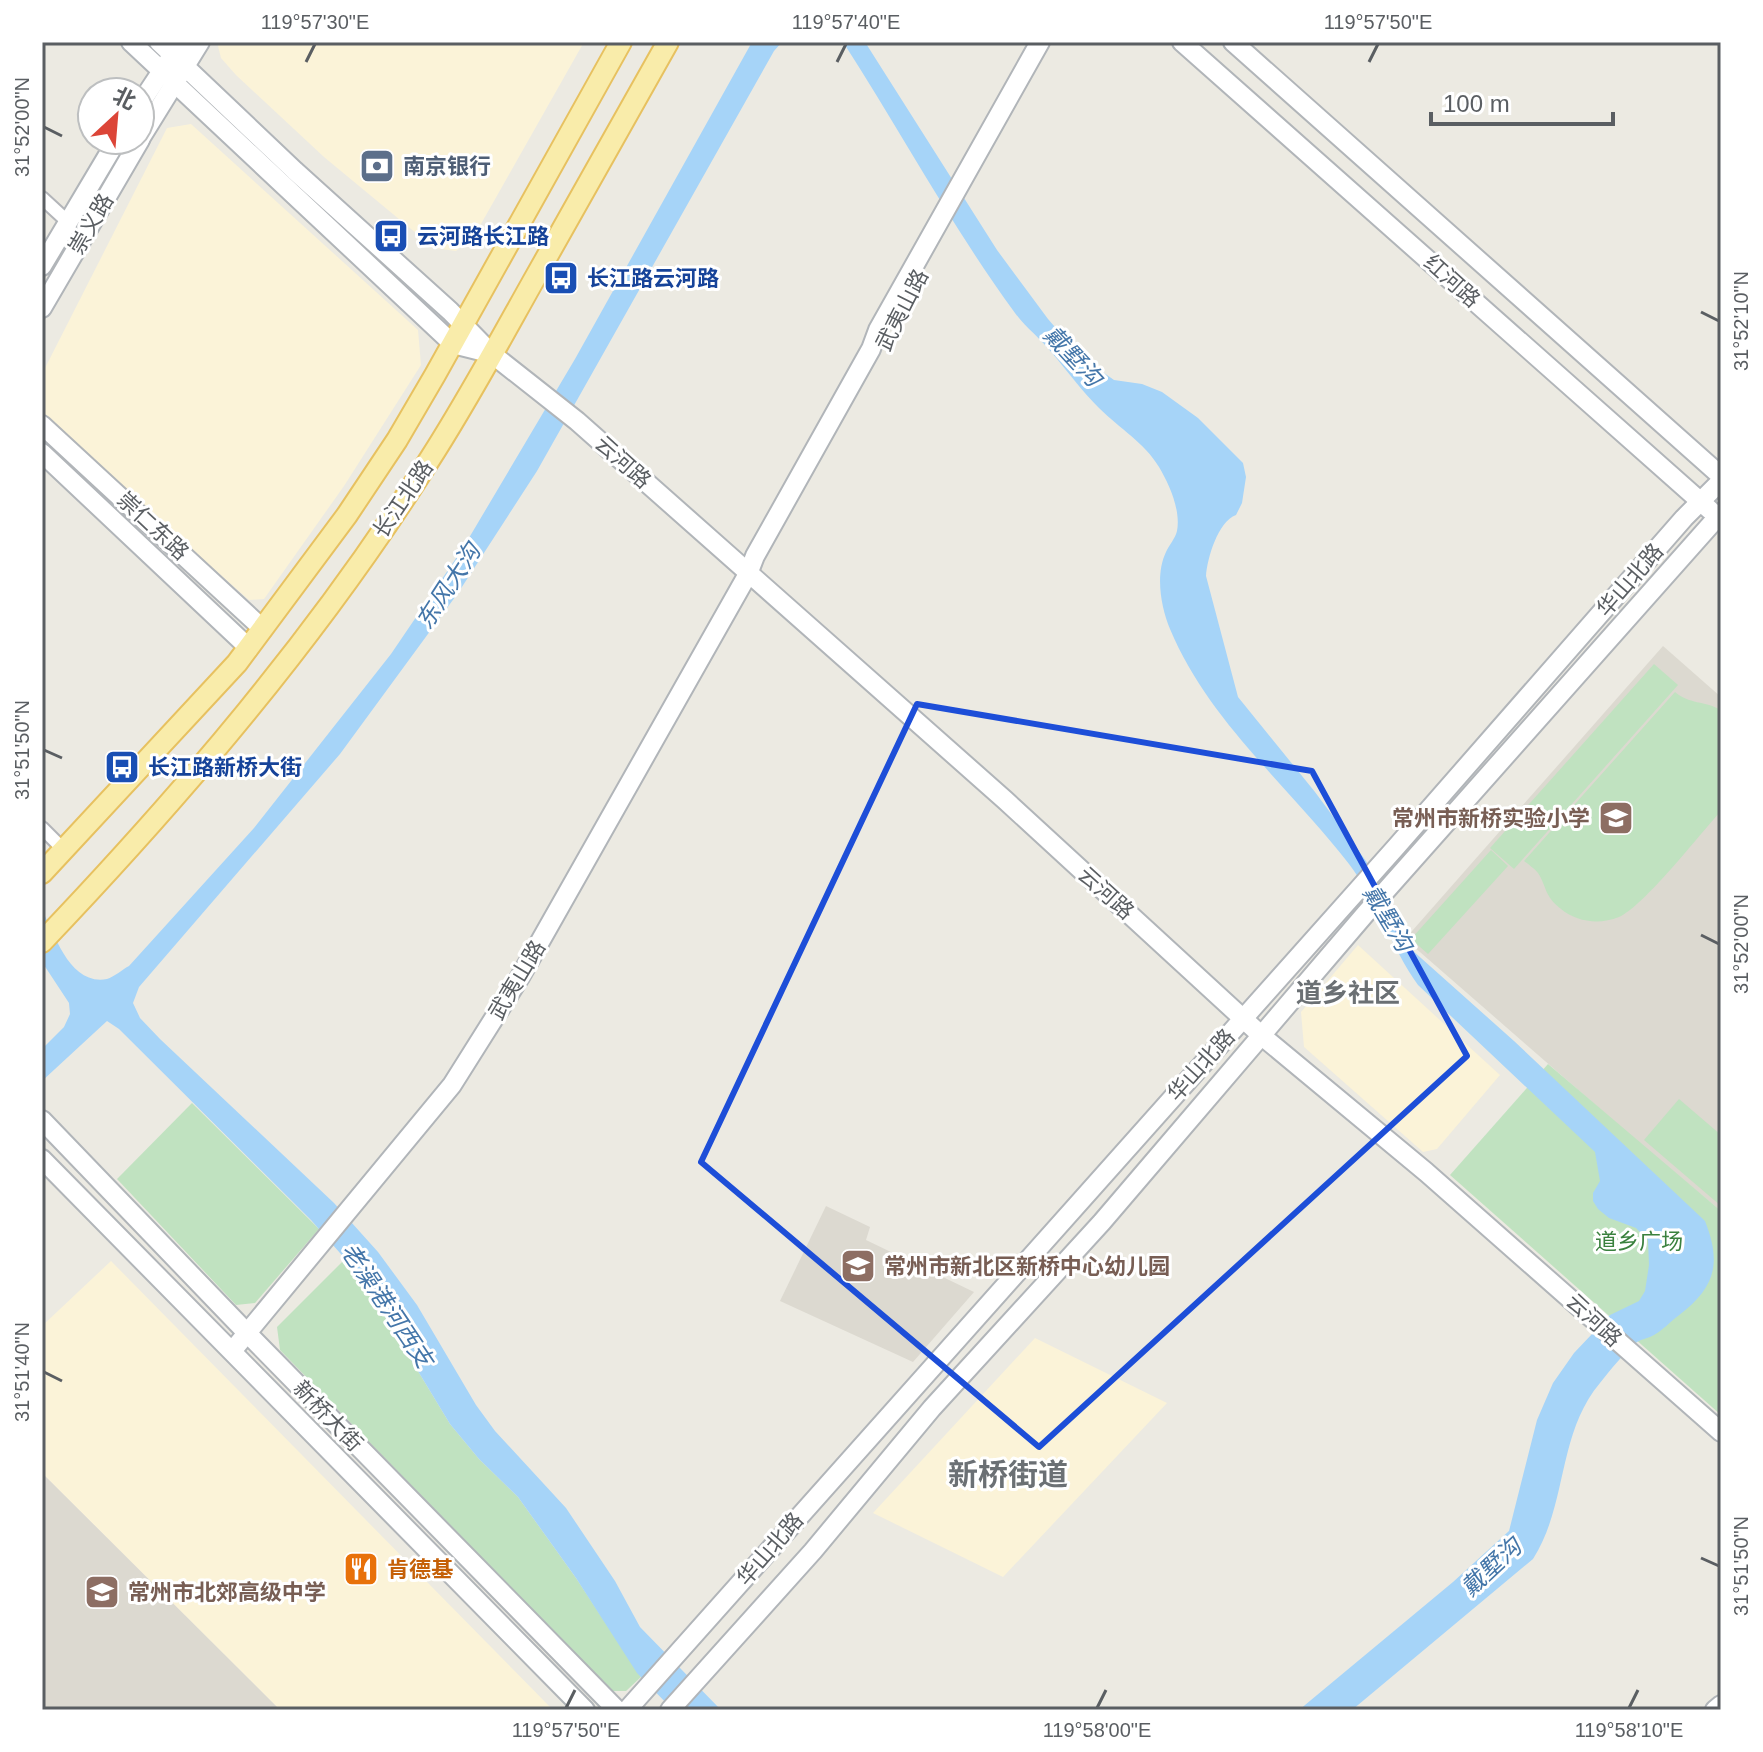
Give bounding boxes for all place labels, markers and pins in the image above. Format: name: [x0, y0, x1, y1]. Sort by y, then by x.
bank icon: 南京银行: [358, 147, 396, 185]
place label: 南京银行: [403, 154, 491, 179]
bus stop icon: 云河路长江路: [372, 217, 410, 255]
place label: 云河路长江路: [417, 224, 549, 249]
bus stop icon: 长江路云河路: [542, 259, 580, 297]
place label: 长江路云河路: [587, 266, 719, 291]
bus stop icon: 长江路新桥大街: [103, 748, 141, 786]
place label: 长江路新桥大街: [148, 755, 302, 780]
school or university icon: 常州市新桥实验小学: [1597, 799, 1635, 837]
place label: 常州市新桥实验小学: [1392, 806, 1590, 831]
school or university icon: 常州市新北区新桥中心幼儿园: [839, 1247, 877, 1285]
place label: 常州市新北区新桥中心幼儿园: [884, 1254, 1170, 1279]
restaurant icon: 肯德基: [342, 1550, 380, 1588]
place label: 肯德基: [387, 1557, 453, 1582]
school or university icon: 常州市北郊高级中学: [83, 1573, 121, 1611]
place label: 常州市北郊高级中学: [128, 1580, 326, 1605]

